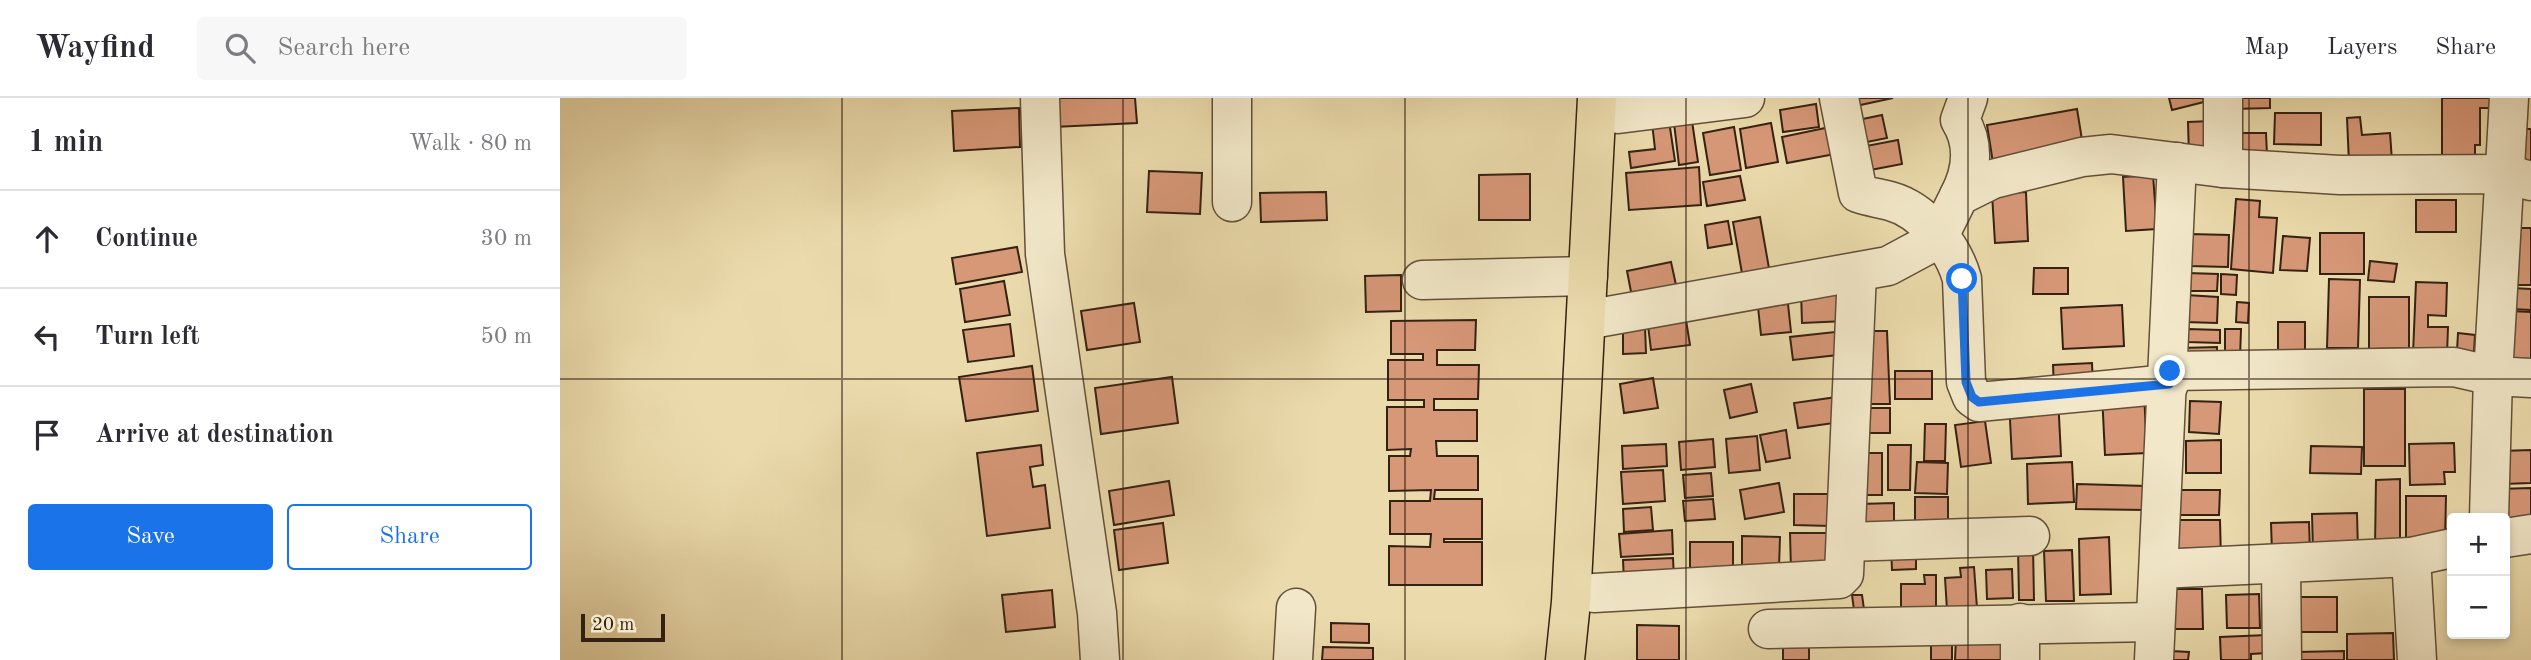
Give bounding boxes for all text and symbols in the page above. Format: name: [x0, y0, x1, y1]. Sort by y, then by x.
search box: [197, 17, 687, 80]
icon: search: [221, 29, 259, 67]
text: Wayfind: [35, 32, 155, 65]
text: Search here: [277, 35, 410, 61]
text: Map: [2245, 36, 2289, 60]
text: Layers: [2327, 36, 2397, 60]
text: Share: [2435, 36, 2496, 60]
text: 1 min: [28, 128, 103, 158]
text: Walk · 80 m: [409, 132, 532, 155]
icon: ahead: [28, 220, 66, 258]
text: Continue: [95, 226, 198, 252]
text: 30 m: [481, 227, 532, 250]
route start: [1946, 263, 1977, 294]
icon: left: [28, 318, 66, 356]
text: Turn left: [95, 324, 200, 350]
text: 50 m: [481, 325, 532, 348]
route end: [2154, 355, 2185, 386]
icon: arrive: [28, 416, 66, 454]
text: Arrive at destination: [95, 422, 334, 448]
button: Save: [28, 504, 273, 570]
button: Share: [287, 504, 532, 570]
map controls: [2447, 513, 2510, 639]
button: +: [2447, 513, 2510, 576]
button: −: [2447, 576, 2510, 639]
scale bar: [581, 611, 665, 643]
text: 20 m: [592, 616, 634, 635]

